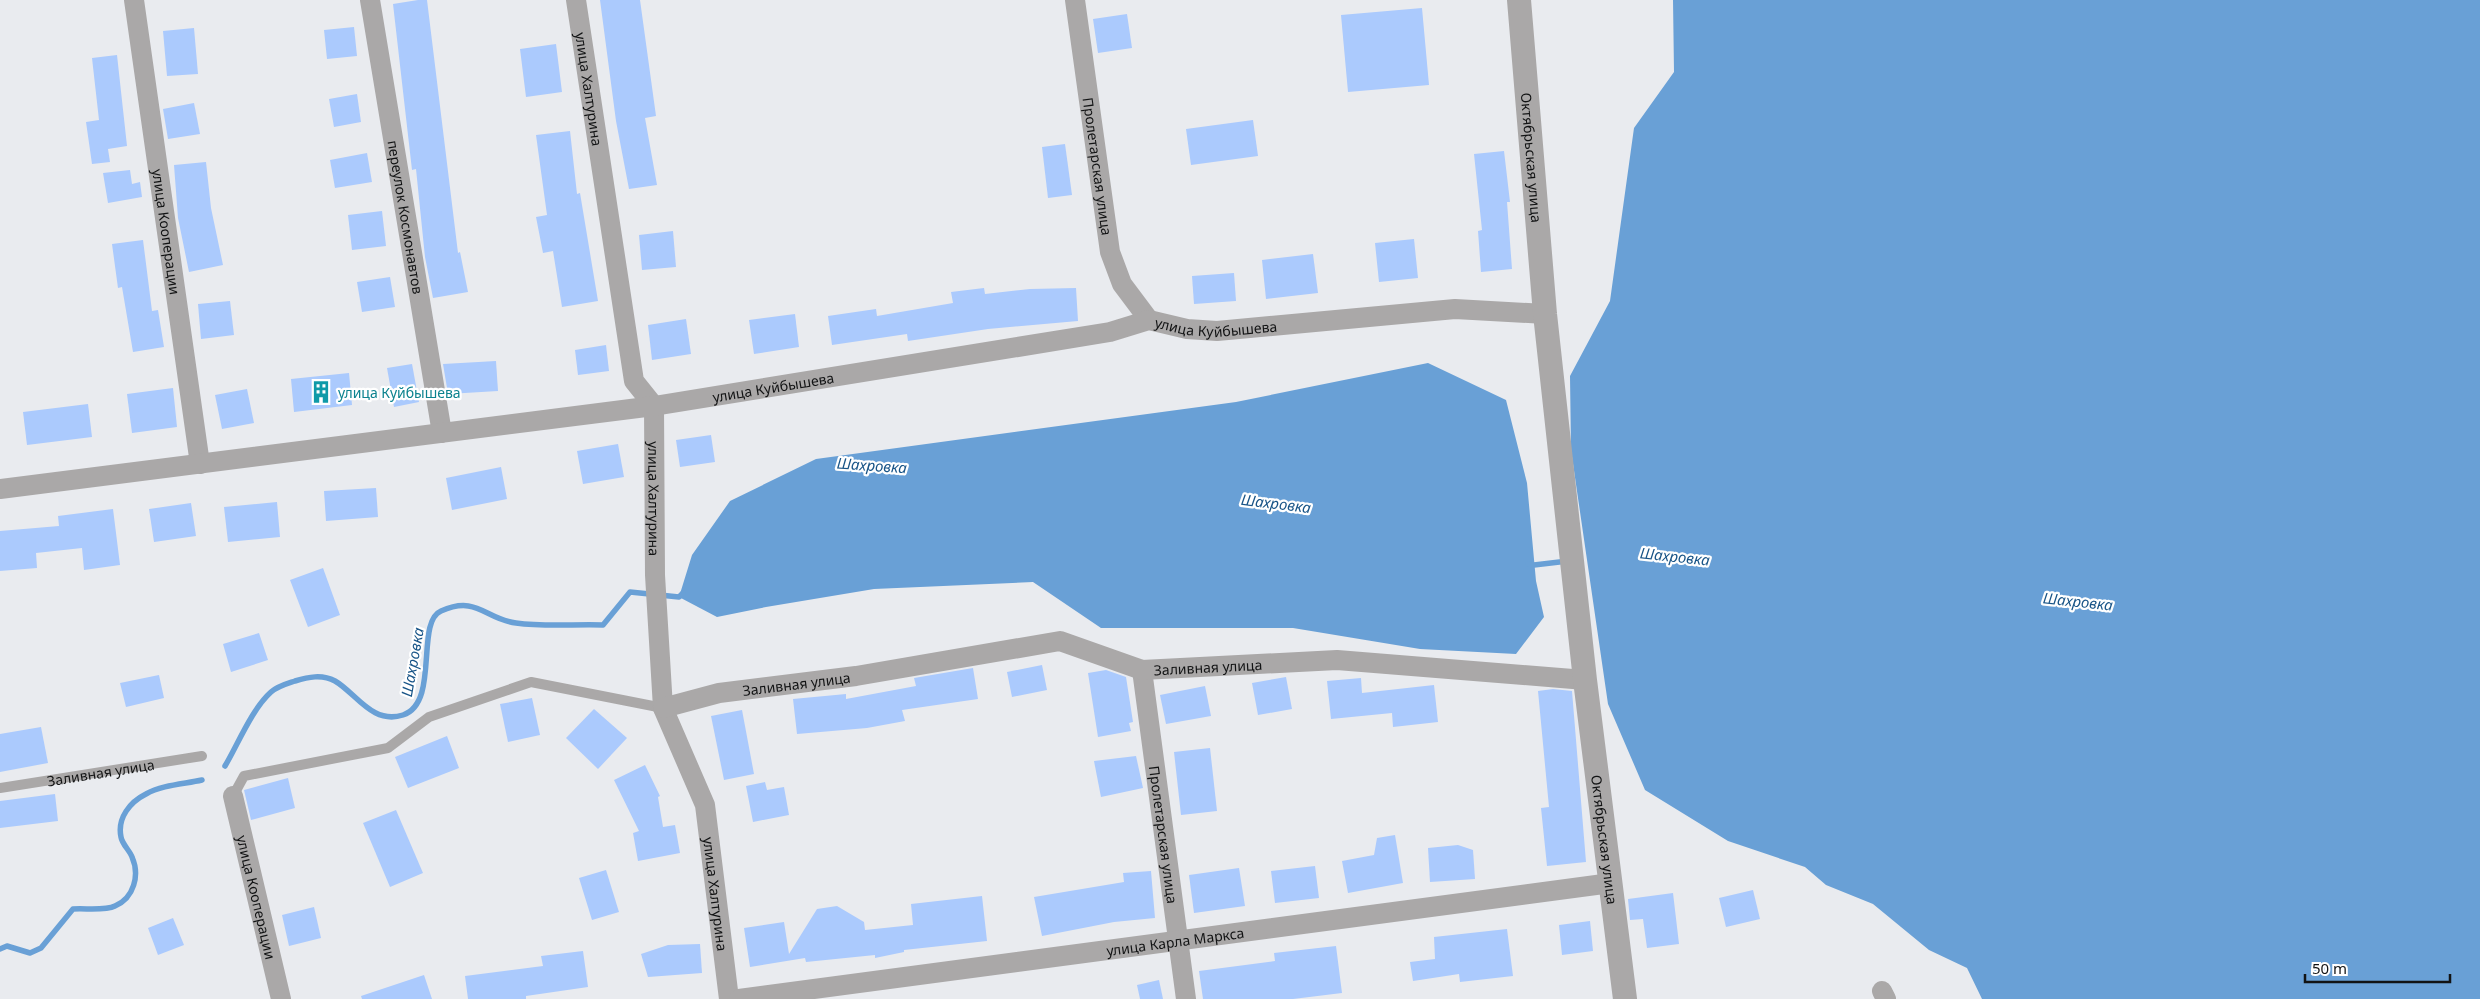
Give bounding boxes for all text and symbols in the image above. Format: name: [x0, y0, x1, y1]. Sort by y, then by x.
street label: улица Халтурина: [572, 31, 608, 147]
street label: Октябрьская улица: [1517, 92, 1547, 223]
street label: Пролетарская улица: [1079, 96, 1117, 237]
street label: переулок Космонавтов: [384, 139, 428, 295]
street label: улица Кооперации: [149, 167, 185, 296]
street label: улица Куйбышева: [1153, 312, 1278, 341]
street label: улица Куйбышева: [711, 367, 835, 406]
building icon: улица Куйбышева: [308, 379, 334, 405]
place label: улица Куйбышева: [338, 383, 461, 402]
street label: улица Халтурина: [645, 441, 664, 556]
water label: Шахровка: [836, 453, 908, 477]
water label: Шахровка: [1240, 489, 1313, 517]
water label: Шахровка: [1639, 542, 1711, 570]
water label: Шахровка: [2042, 587, 2114, 615]
water label: Шахровка: [396, 625, 428, 698]
street label: Заливная улица: [1153, 654, 1263, 679]
street label: Заливная улица: [741, 667, 851, 700]
street label: Заливная улица: [46, 754, 156, 790]
street label: Пролетарская улица: [1145, 764, 1183, 905]
street label: Октябрьская улица: [1587, 774, 1623, 905]
street label: улица Кооперации: [233, 833, 281, 961]
street label: улица Халтурина: [700, 836, 732, 952]
street label: улица Карла Маркса: [1105, 922, 1245, 960]
scale bar: [2305, 952, 2450, 984]
text: 50 m: [2312, 958, 2347, 978]

